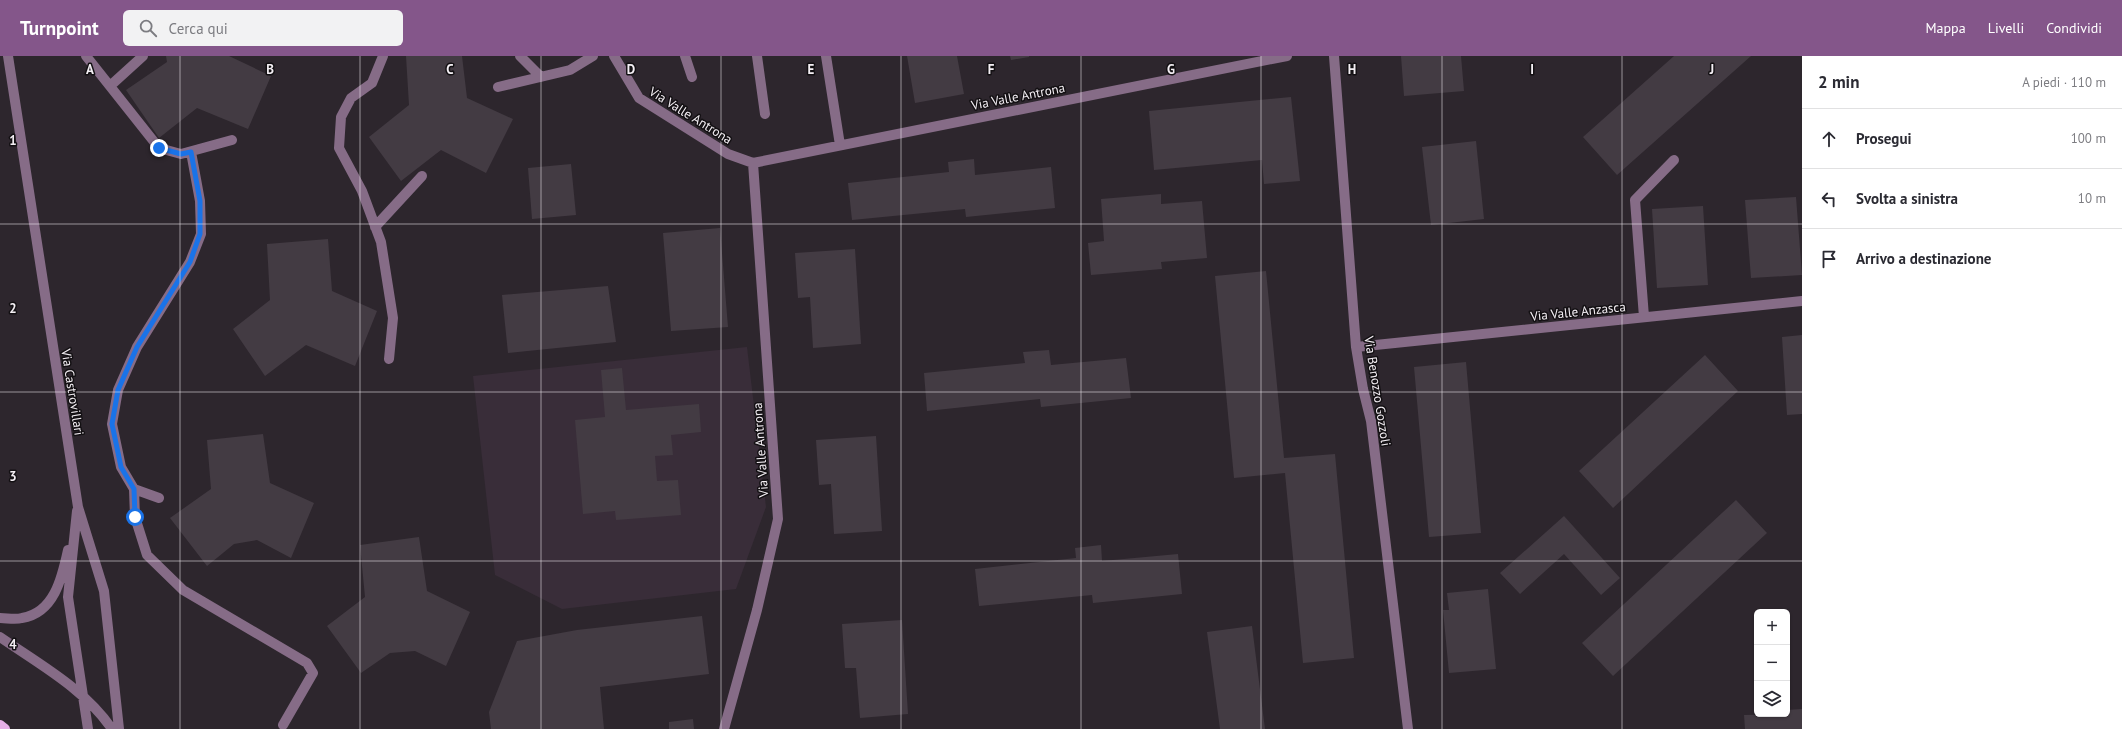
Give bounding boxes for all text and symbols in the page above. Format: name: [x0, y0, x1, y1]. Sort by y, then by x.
search box: [123, 10, 403, 46]
text: Turnpoint: [20, 16, 99, 40]
icon: search: [137, 17, 159, 39]
text: Cerca qui: [169, 19, 228, 38]
text: Mappa: [1926, 19, 1966, 37]
text: Livelli: [1988, 19, 2024, 37]
text: Condividi: [2046, 19, 2102, 37]
text: A: [86, 61, 94, 78]
text: B: [266, 61, 274, 78]
text: C: [446, 61, 454, 78]
text: D: [627, 61, 635, 78]
text: E: [808, 61, 815, 78]
text: F: [988, 61, 995, 78]
text: G: [1167, 61, 1175, 78]
text: H: [1348, 61, 1356, 78]
text: I: [1530, 61, 1534, 78]
text: J: [1709, 61, 1714, 78]
text: 2 min: [1818, 71, 1859, 93]
text: A piedi · 110 m: [2022, 74, 2106, 91]
street label: Via Valle Antrona: [969, 79, 1066, 114]
street label: Via Valle Antrona: [645, 83, 735, 148]
icon: ahead: [1818, 128, 1840, 150]
text: Prosegui: [1856, 129, 1912, 148]
text: 100 m: [2071, 130, 2106, 147]
text: 1: [9, 132, 17, 149]
route end: [150, 139, 168, 157]
icon: left: [1818, 188, 1840, 210]
text: Svolta a sinistra: [1856, 189, 1958, 208]
text: 10 m: [2078, 190, 2106, 207]
icon: arrive: [1818, 248, 1840, 270]
text: Arrivo a destinazione: [1856, 249, 1991, 268]
street label: Via Valle Anzasca: [1529, 298, 1626, 325]
text: 2: [9, 300, 17, 317]
street label: Via Benozzo Gozzoli: [1360, 334, 1395, 447]
street label: Via Castrovillari: [57, 347, 88, 436]
street label: Via Valle Antrona: [749, 402, 772, 499]
text: 3: [9, 468, 17, 485]
route start: [126, 508, 144, 526]
map controls: [1754, 609, 1790, 717]
button: +: [1754, 609, 1790, 645]
text: 4: [9, 636, 17, 653]
button: −: [1754, 645, 1790, 681]
button: layers: [1754, 681, 1790, 717]

